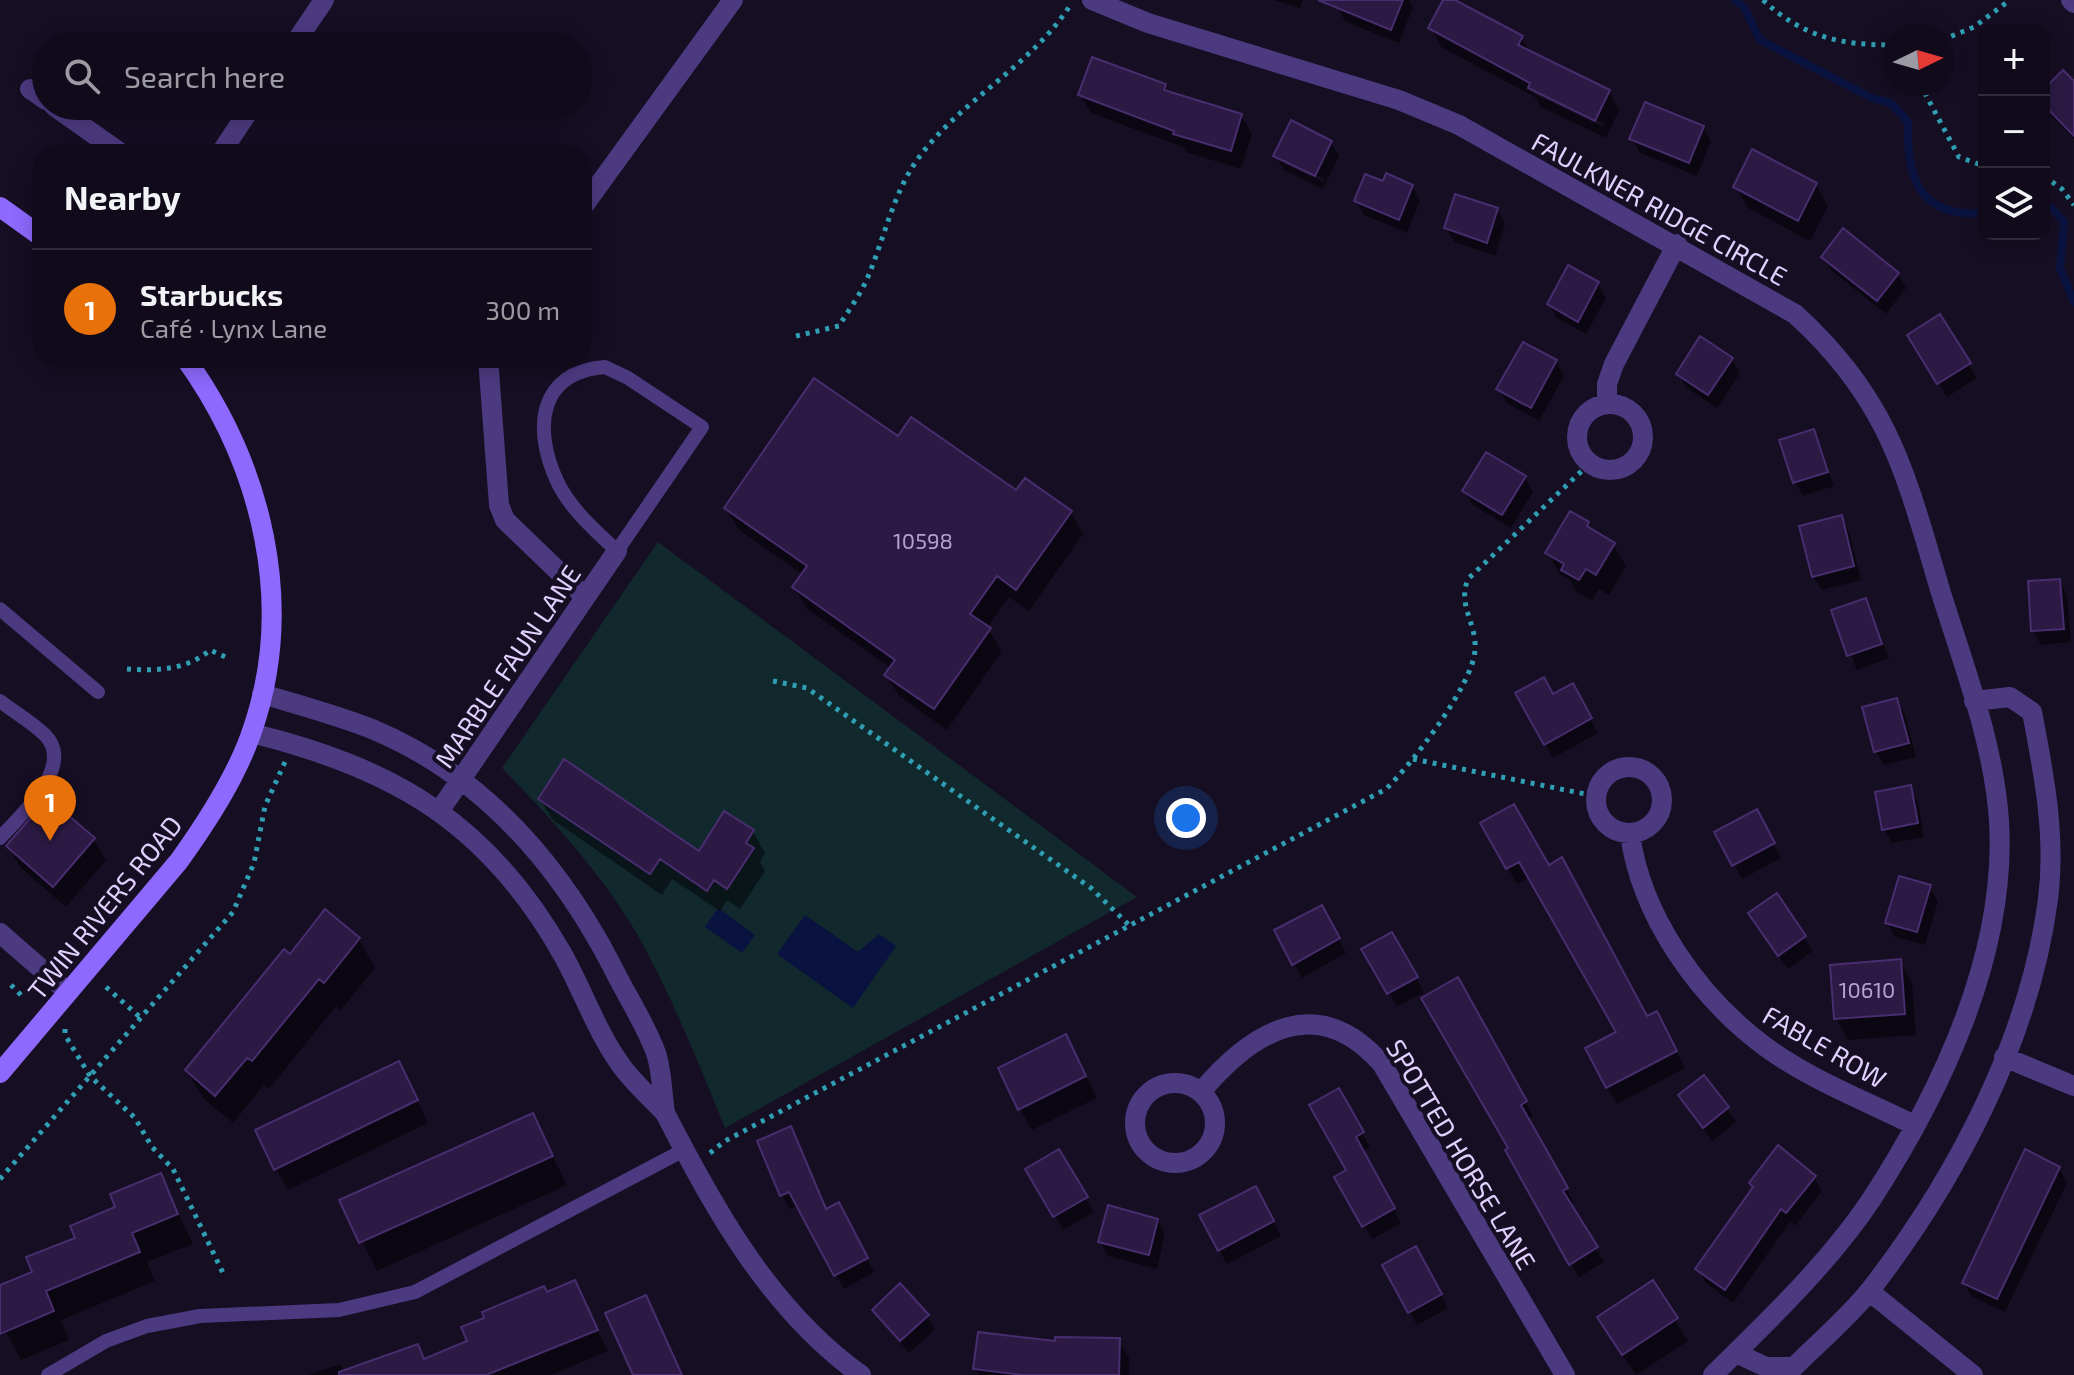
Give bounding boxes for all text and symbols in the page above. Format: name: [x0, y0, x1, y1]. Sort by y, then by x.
north arrow: [1882, 24, 1954, 96]
map controls: [1978, 24, 2050, 240]
button: +: [1978, 24, 2050, 96]
search box: [32, 32, 592, 120]
icon: search: [60, 54, 104, 98]
text: Search here: [124, 58, 285, 94]
button: −: [1978, 96, 2050, 168]
street label: FAULKNER RIDGE CIRCLE: [1527, 125, 1793, 291]
button: layers: [1978, 168, 2050, 240]
text: Nearby: [64, 176, 181, 217]
text: Starbucks: [140, 276, 283, 312]
text: 1: [84, 294, 96, 325]
text: 300 m: [486, 294, 560, 325]
text: Café · Lynx Lane: [140, 312, 327, 343]
house number: 10598: [893, 527, 953, 553]
street label: MARBLE FAUN LANE: [428, 559, 586, 773]
pin: 1: [24, 775, 76, 841]
your location: [1166, 798, 1206, 838]
street label: TWIN RIVERS ROAD: [20, 809, 188, 1005]
house number: 10610: [1839, 976, 1895, 1002]
street label: FABLE ROW: [1758, 998, 1892, 1094]
street label: SPOTTED HORSE LANE: [1381, 1033, 1543, 1275]

